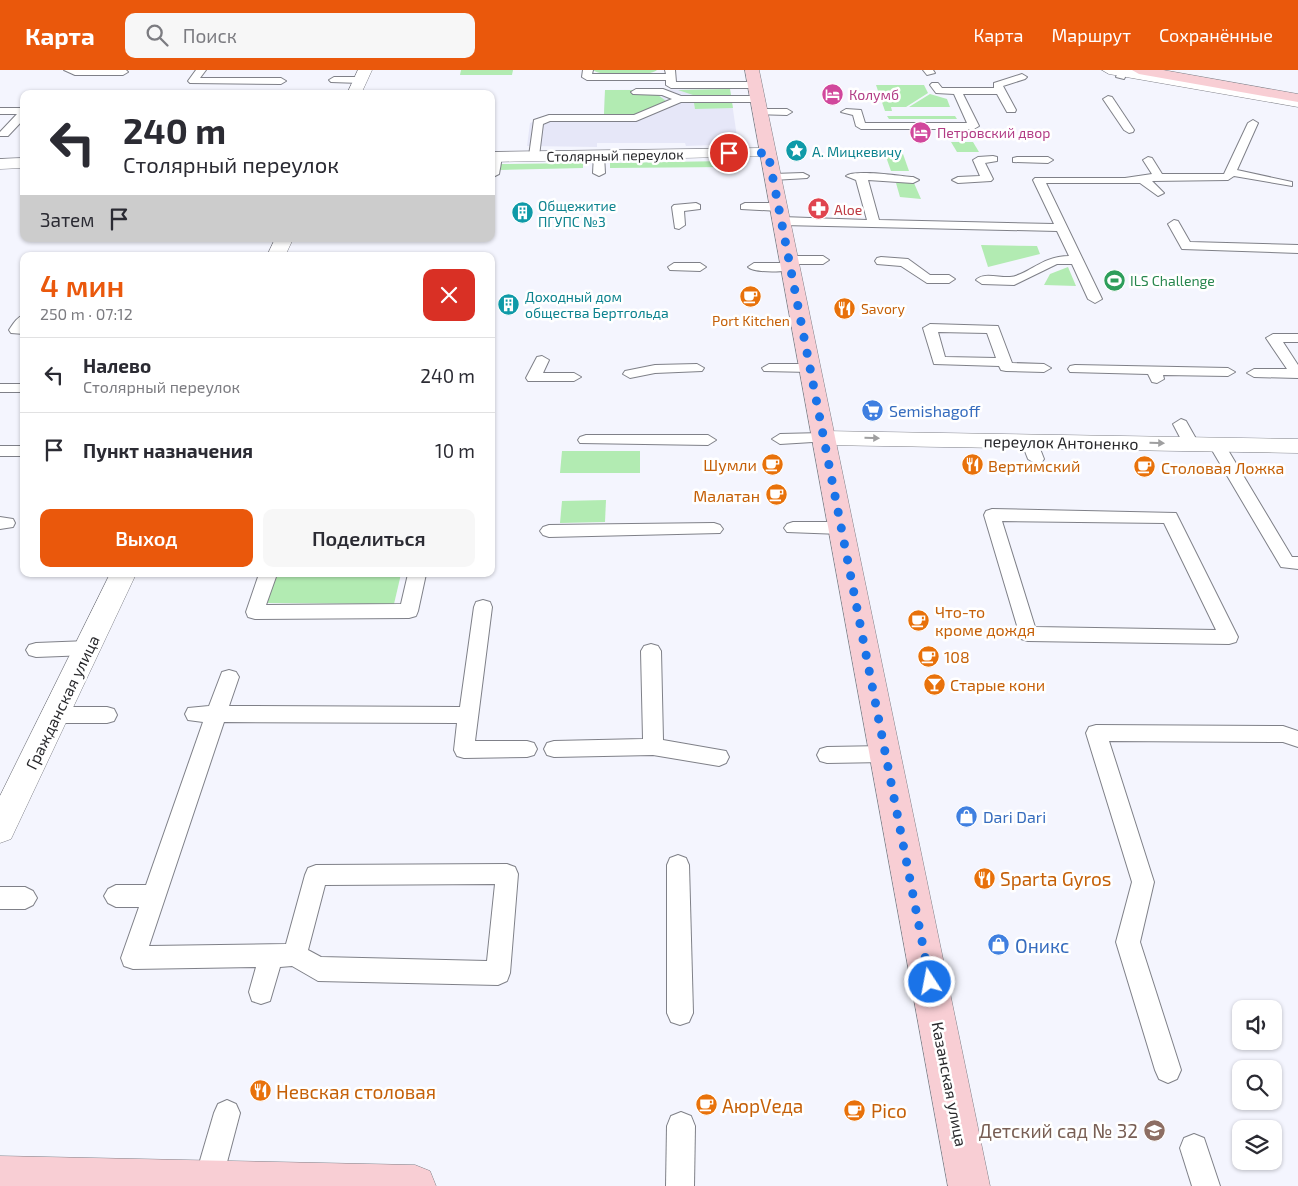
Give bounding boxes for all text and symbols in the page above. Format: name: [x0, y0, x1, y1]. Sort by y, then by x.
search box: [125, 13, 475, 58]
text: Карта: [25, 21, 95, 50]
icon: search: [143, 21, 171, 49]
text: Поиск: [183, 24, 237, 47]
text: Карта: [973, 24, 1023, 46]
text: Маршрут: [1051, 24, 1131, 46]
text: Сохранённые: [1159, 24, 1273, 46]
hotel icon: Колумб: [821, 82, 845, 106]
place label: Колумб: [849, 86, 899, 103]
text: 240 m: [123, 109, 226, 151]
icon: left: [40, 110, 105, 175]
hotel icon: Петровский двор: [909, 120, 933, 144]
place label: Петровский двор: [937, 124, 1050, 141]
pin: [708, 132, 750, 174]
icon: arrive: [715, 139, 743, 167]
place icon: А. Мицкевичу: [784, 139, 808, 163]
place label: А. Мицкевичу: [812, 143, 902, 160]
street label: Столярный переулок: [546, 145, 684, 165]
text: Столярный переулок: [123, 151, 339, 177]
place label: Общежитие ПГУПС №3: [538, 197, 616, 230]
pharmacy icon: Aloe: [806, 197, 830, 221]
building icon: Общежитие ПГУПС №3: [510, 201, 534, 225]
place label: Aloe: [834, 201, 862, 218]
icon: arrive: [105, 205, 133, 233]
text: Затем: [40, 208, 95, 231]
text: 4 мин: [40, 267, 124, 303]
sports icon: ILS Challenge: [1102, 268, 1126, 292]
button: close: [423, 269, 475, 321]
place label: ILS Challenge: [1130, 272, 1215, 289]
cafe icon: Port Kitchen: [739, 285, 763, 309]
place label: Доходный дом общества Бертгольда: [525, 288, 669, 321]
building icon: Доходный дом общества Бертгольда: [497, 292, 521, 316]
restaurant icon: Savory: [833, 296, 857, 320]
place label: Savory: [861, 300, 905, 317]
text: 250 m · 07:12: [40, 304, 133, 323]
place label: Port Kitchen: [712, 312, 790, 329]
text: Налево: [83, 354, 151, 377]
icon: left: [40, 361, 68, 389]
text: 240 m: [420, 364, 475, 387]
text: Столярный переулок: [83, 377, 240, 396]
supermarket icon: Semishagoff: [861, 398, 885, 422]
place label: Semishagoff: [889, 401, 981, 420]
street label: переулок Антоненко: [983, 431, 1139, 454]
one-way arrow: [864, 434, 880, 442]
icon: arrive: [40, 436, 68, 464]
text: Пункт назначения: [83, 439, 253, 462]
text: 10 m: [435, 439, 475, 462]
one-way arrow: [1149, 440, 1165, 448]
cafe icon: Шумли: [761, 452, 785, 476]
restaurant icon: Вертимский: [960, 453, 984, 477]
place label: Шумли: [703, 455, 757, 475]
cafe icon: Столовая Ложка: [1133, 455, 1157, 479]
place label: Вертимский: [988, 456, 1080, 475]
place label: Столовая Ложка: [1161, 458, 1284, 477]
cafe icon: Малатан: [764, 483, 788, 507]
place label: Малатан: [693, 486, 760, 505]
button: Выход: [40, 509, 253, 567]
button: Поделиться: [263, 509, 475, 567]
place label: Что-то кроме дождя: [935, 602, 1035, 639]
cafe icon: Что-то кроме дождя: [907, 608, 931, 632]
street label: Гражданская улица: [21, 632, 104, 773]
cafe icon: 108: [916, 644, 940, 668]
place label: 108: [944, 647, 970, 666]
bar icon: Старые кони: [922, 672, 946, 696]
place label: Старые кони: [950, 675, 1045, 694]
shop icon: Dari Dari: [955, 804, 979, 828]
place label: Dari Dari: [983, 807, 1046, 826]
restaurant icon: Sparta Gyros: [972, 866, 996, 890]
place label: Sparta Gyros: [1000, 867, 1111, 890]
shop icon: Оникс: [987, 933, 1011, 957]
place label: Оникс: [1015, 934, 1069, 957]
position arrow: [903, 955, 955, 1007]
map controls: [1232, 1000, 1282, 1170]
button: sound: [1232, 1000, 1282, 1050]
street label: Казанская улица: [928, 1020, 971, 1148]
button: search: [1232, 1060, 1282, 1110]
restaurant icon: Невская столовая: [248, 1079, 272, 1103]
place label: Невская столовая: [276, 1080, 436, 1103]
cafe icon: АюрVеда: [694, 1093, 718, 1117]
place label: АюрVеда: [722, 1094, 803, 1117]
cafe icon: Pico: [843, 1098, 867, 1122]
place label: Pico: [871, 1099, 907, 1122]
school or university icon: Детский сад № 32: [1142, 1118, 1166, 1142]
place label: Детский сад № 32: [979, 1119, 1138, 1142]
button: layers: [1232, 1120, 1282, 1170]

